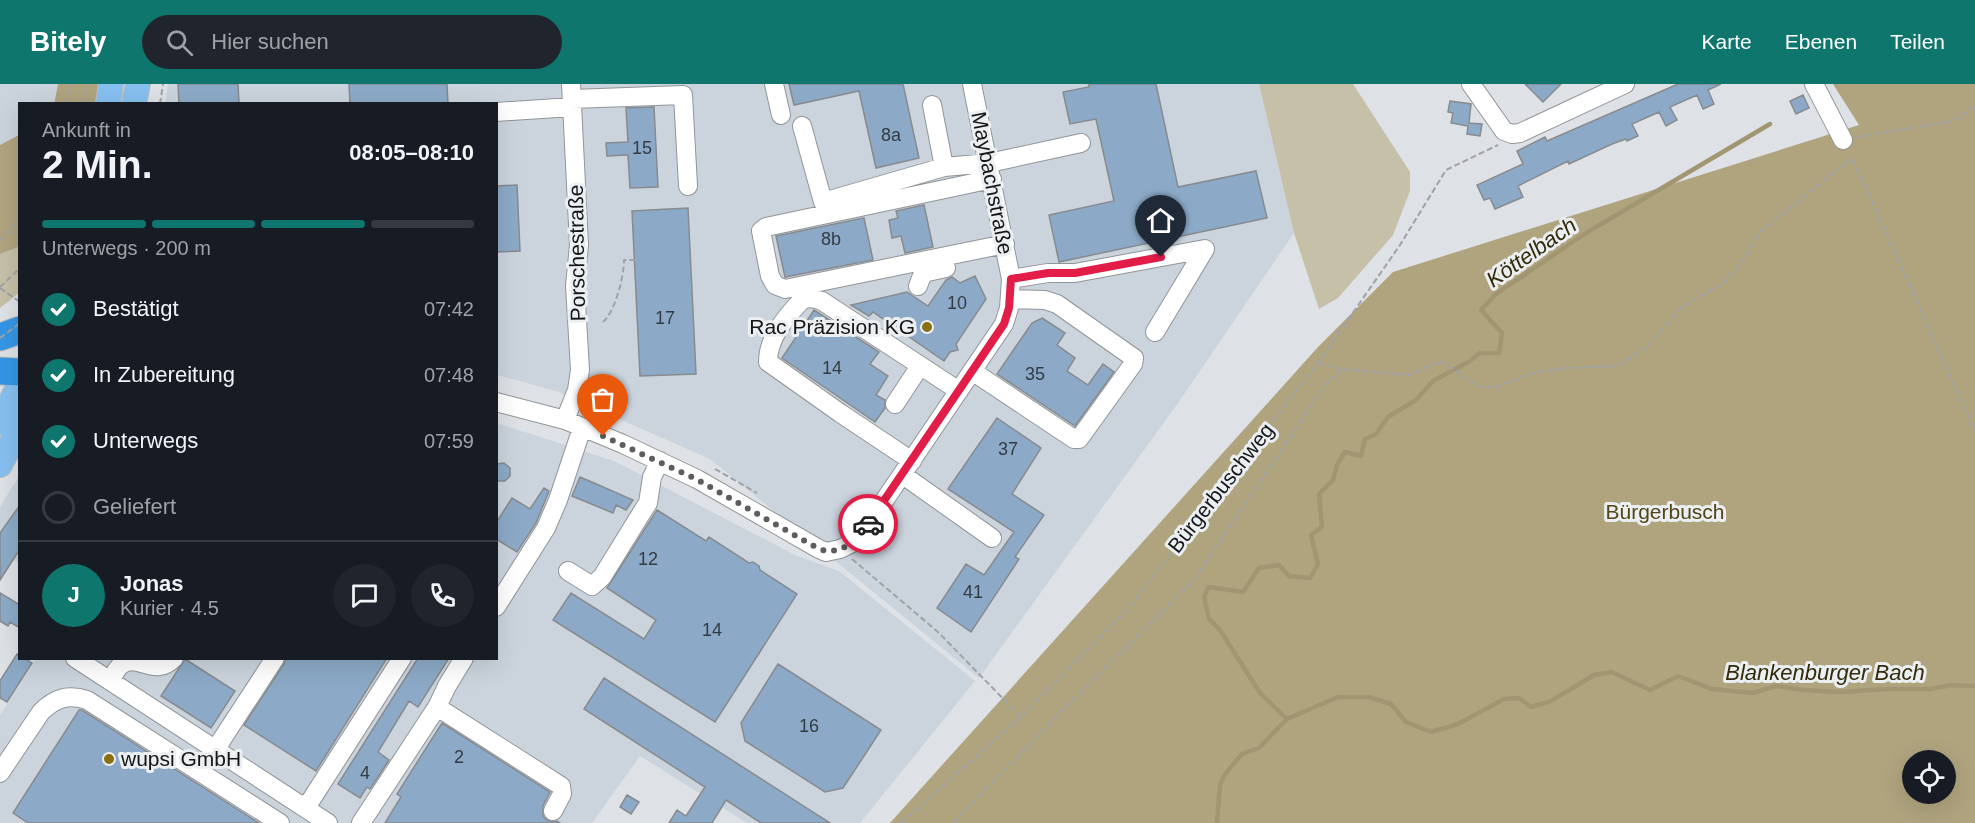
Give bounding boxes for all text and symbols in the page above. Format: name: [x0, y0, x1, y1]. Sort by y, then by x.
search box: [142, 15, 562, 69]
text: Bitely: [30, 26, 106, 57]
icon: search: [163, 26, 196, 59]
text: Hier suchen: [211, 29, 329, 54]
text: Karte: [1702, 30, 1752, 53]
text: Ebenen: [1785, 30, 1857, 53]
text: Teilen: [1890, 30, 1945, 53]
street label: Maybachstraße: [967, 110, 1018, 256]
text: Ankunft in: [42, 119, 131, 141]
house number: 8a: [881, 125, 902, 145]
house number: 15: [632, 138, 652, 158]
text: 08:05–08:10: [349, 140, 474, 165]
text: 2 Min.: [42, 143, 153, 186]
street label: Porschestraße: [564, 185, 589, 321]
pin: [1135, 195, 1186, 257]
icon: home: [1144, 204, 1177, 237]
water label: Köttelbach: [1482, 212, 1581, 292]
house number: 8b: [821, 229, 841, 249]
text: Unterwegs · 200 m: [42, 237, 211, 259]
icon: check: [42, 293, 75, 326]
house number: 10: [947, 293, 967, 313]
text: Bestätigt: [93, 296, 179, 321]
text: 07:42: [424, 298, 474, 320]
house number: 17: [655, 308, 675, 328]
place label: Rac Präzision KG: [749, 315, 915, 338]
marker: Rac Präzision KG: [920, 320, 934, 334]
house number: 14: [822, 358, 842, 378]
icon: check: [42, 359, 75, 392]
text: In Zubereitung: [93, 362, 235, 387]
text: 07:48: [424, 364, 474, 386]
house number: 35: [1025, 364, 1045, 384]
pin: [577, 374, 628, 436]
icon: bag: [586, 383, 619, 416]
street label: Bürgerbuschweg: [1163, 419, 1278, 557]
icon: check: [42, 425, 75, 458]
text: Unterwegs: [93, 428, 198, 453]
text: 07:59: [424, 430, 474, 452]
house number: 37: [998, 439, 1018, 459]
text: Geliefert: [93, 494, 176, 519]
courier: [838, 494, 898, 554]
park label: Bürgerbusch: [1605, 500, 1725, 523]
icon: car: [852, 508, 885, 541]
house number: 12: [638, 549, 658, 569]
button: chat: [333, 564, 396, 627]
button: phone: [411, 564, 474, 627]
text: Jonas: [120, 571, 184, 596]
text: J: [67, 582, 80, 607]
house number: 41: [963, 582, 983, 602]
text: Kurier · 4.5: [120, 597, 219, 619]
house number: 14: [702, 620, 722, 640]
water label: Blankenburger Bach: [1725, 660, 1925, 685]
house number: 16: [799, 716, 819, 736]
place label: wupsi GmbH: [120, 747, 241, 770]
house number: 2: [454, 747, 464, 767]
map controls: [1902, 750, 1956, 804]
button: locate: [1902, 750, 1956, 804]
marker: wupsi GmbH: [102, 752, 116, 766]
house number: 4: [360, 763, 370, 783]

